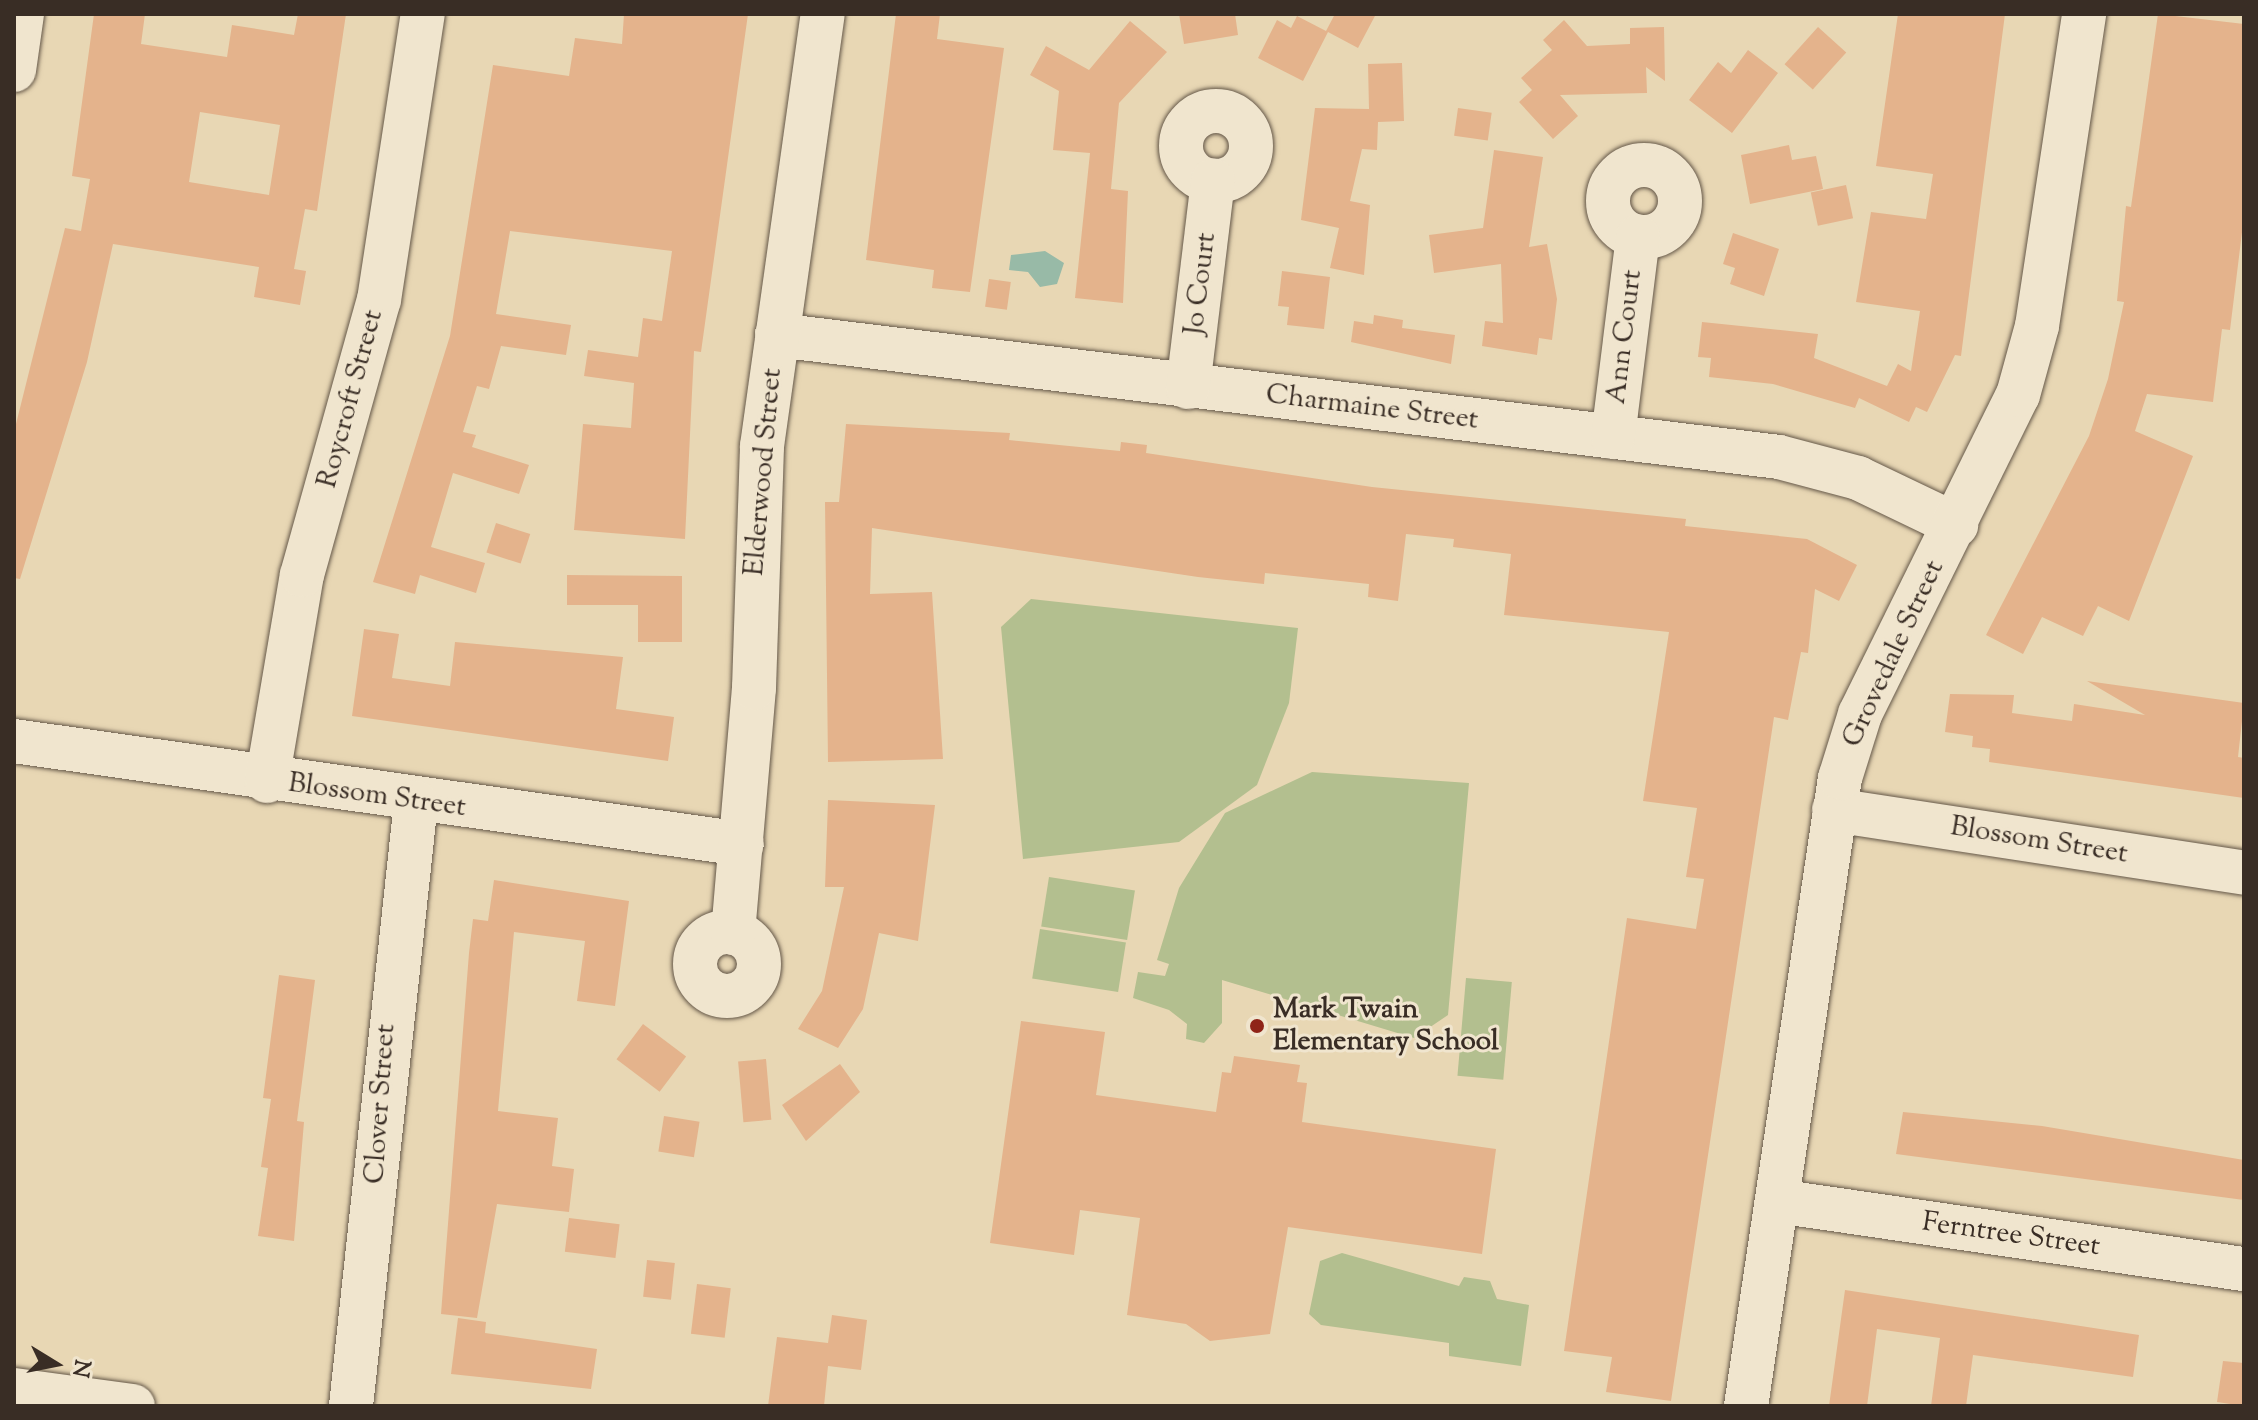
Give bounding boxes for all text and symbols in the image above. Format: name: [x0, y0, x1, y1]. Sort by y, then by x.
street label: Jo Court: [1178, 231, 1224, 337]
street label: Ann Court: [1600, 268, 1650, 406]
street label: Roycroft Street: [311, 306, 391, 492]
street label: Elderwood Street: [738, 367, 790, 577]
street label: Charmaine Street: [1264, 378, 1480, 438]
street label: Grovedale Street: [1836, 555, 1952, 753]
street label: Blossom Street: [286, 767, 468, 825]
street label: Blossom Street: [1948, 810, 2130, 872]
place label: Mark Twain Elementary School: [1273, 993, 1499, 1059]
marker: Mark Twain Elementary School: [1248, 1017, 1266, 1035]
street label: Clover Street: [359, 1023, 403, 1185]
street label: Ferntree Street: [1920, 1206, 2102, 1264]
north arrow: [16, 1324, 96, 1404]
text: N: [62, 1357, 97, 1380]

